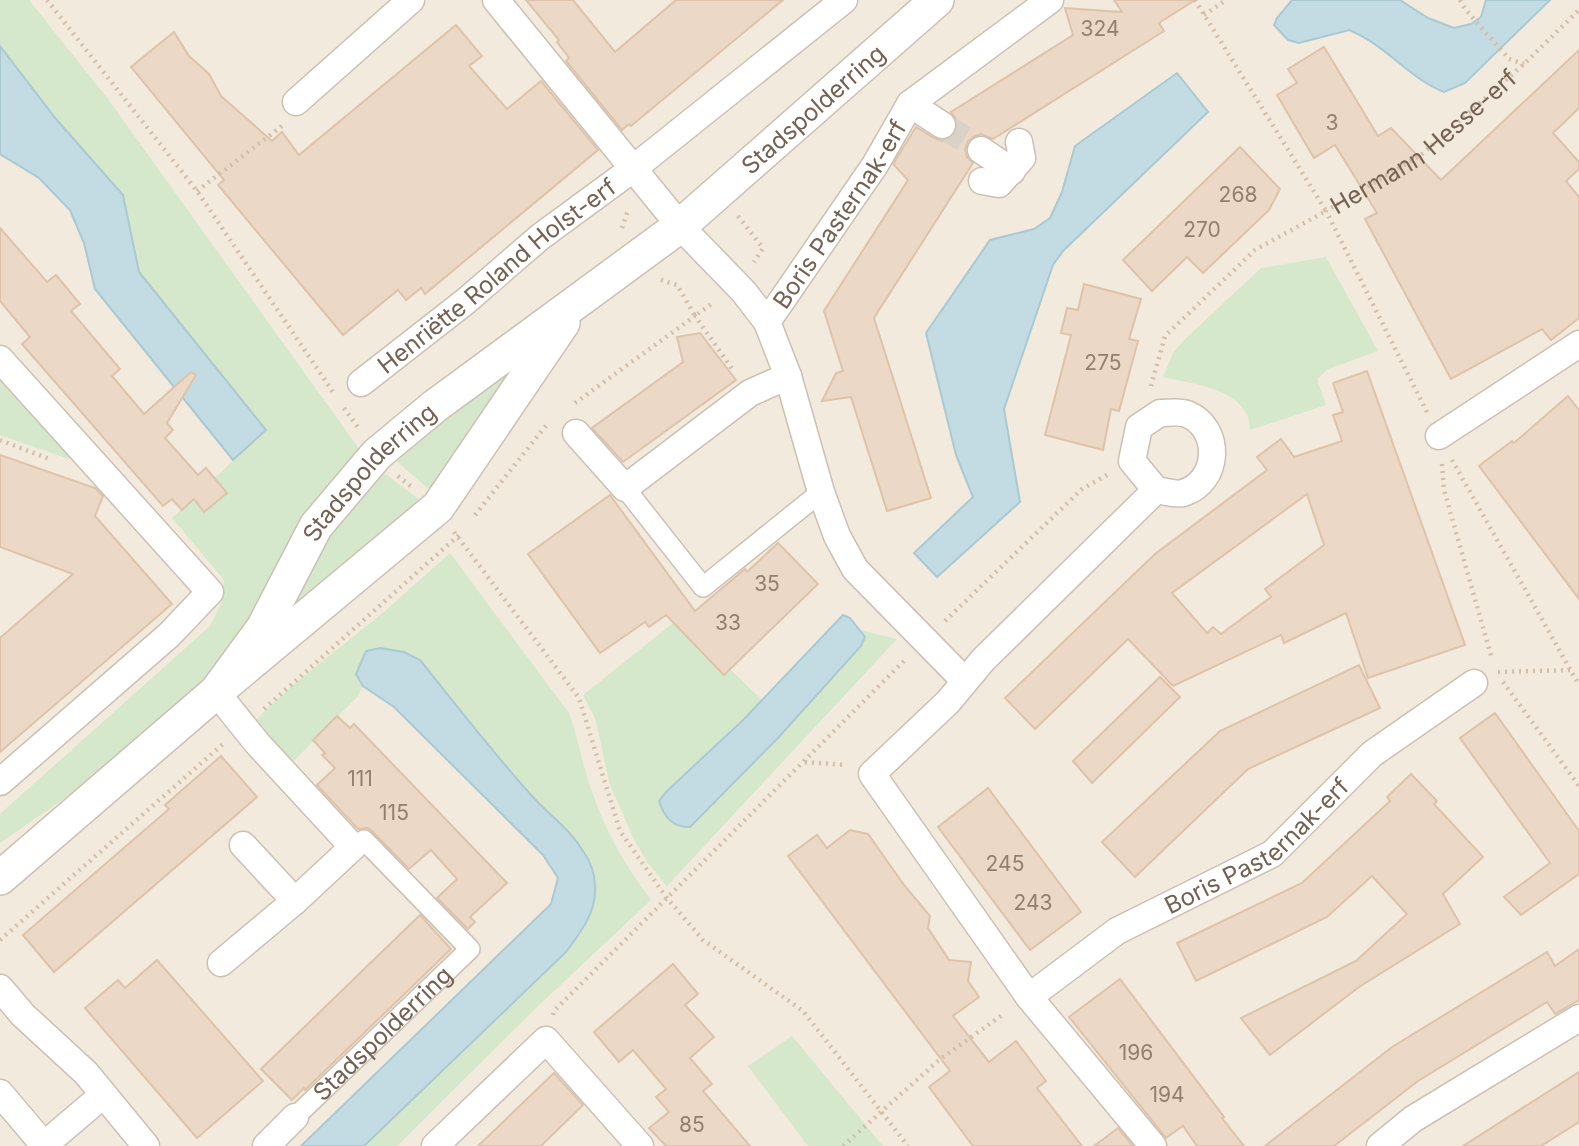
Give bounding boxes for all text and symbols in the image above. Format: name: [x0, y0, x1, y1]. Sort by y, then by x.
house number: 324: [1080, 16, 1120, 41]
street label: Stadspolderring: [735, 38, 891, 180]
street label: Hermann Hesse-erf: [1325, 63, 1522, 220]
house number: 3: [1326, 110, 1338, 135]
street label: Boris Pasternak-erf: [766, 115, 912, 314]
street label: Henriëtte Roland Holst-erf: [371, 172, 621, 379]
house number: 268: [1219, 182, 1257, 207]
house number: 270: [1183, 217, 1221, 242]
house number: 275: [1084, 350, 1122, 375]
street label: Stadspolderring: [296, 397, 442, 546]
house number: 35: [754, 571, 780, 596]
house number: 33: [715, 610, 741, 635]
house number: 111: [347, 766, 373, 791]
street label: Boris Pasternak-erf: [1160, 771, 1355, 920]
house number: 115: [379, 800, 409, 825]
house number: 245: [986, 851, 1024, 876]
house number: 243: [1013, 890, 1053, 915]
street label: Stadspolderring: [307, 960, 458, 1106]
house number: 196: [1119, 1040, 1153, 1065]
house number: 194: [1149, 1082, 1185, 1107]
house number: 85: [679, 1112, 705, 1137]

